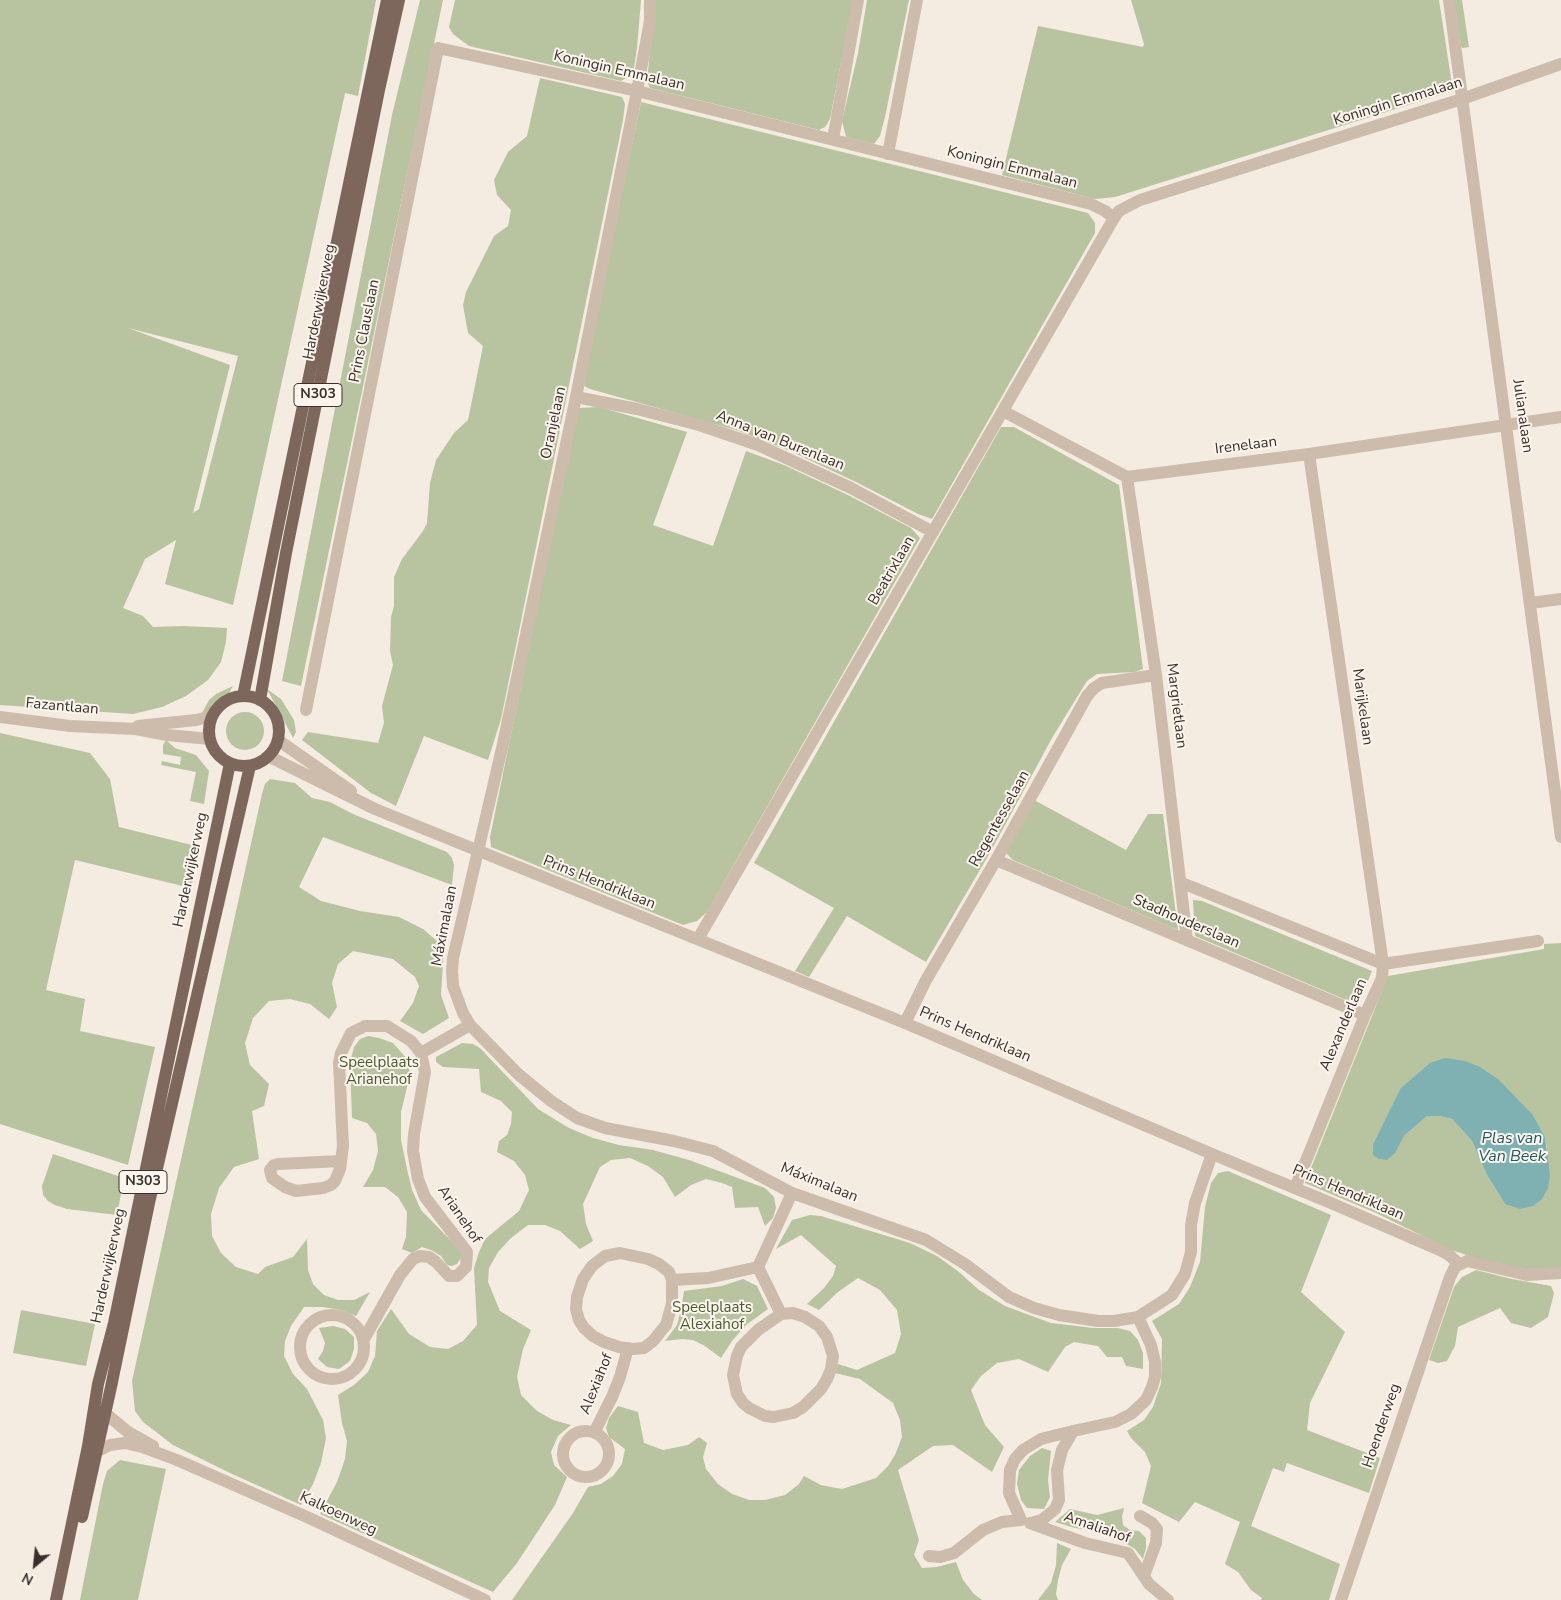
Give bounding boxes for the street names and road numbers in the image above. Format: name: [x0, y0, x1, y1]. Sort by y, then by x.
street label: Koningin Emmalaan: [552, 47, 686, 95]
street label: Koningin Emmalaan: [1331, 74, 1465, 130]
street label: Koningin Emmalaan: [945, 143, 1079, 193]
street label: Harderwijkerweg: [300, 243, 340, 361]
street label: Prins Clauslaan: [346, 278, 384, 384]
street label: Julianalaan: [1508, 378, 1536, 454]
road number: N303: [294, 384, 342, 406]
street label: Oranjelaan: [538, 385, 570, 461]
street label: Anna van Burenlaan: [713, 407, 847, 475]
street label: Irenelaan: [1214, 433, 1278, 459]
street label: Beatrixlaan: [865, 533, 919, 609]
street label: Margrietlaan: [1162, 662, 1190, 750]
street label: Marijkelaan: [1348, 667, 1376, 747]
street label: Fazantlaan: [25, 695, 99, 719]
street label: Regentesselaan: [966, 768, 1034, 870]
street label: Harderwijkerweg: [170, 811, 212, 929]
street label: Prins Hendriklaan: [540, 852, 658, 914]
street label: Máximalaan: [428, 884, 462, 968]
street label: Stadhouderslaan: [1130, 891, 1242, 953]
street label: Alexanderlaan: [1316, 976, 1372, 1074]
street label: Prins Hendriklaan: [916, 1003, 1034, 1067]
street label: Máximalaan: [778, 1159, 860, 1207]
street label: Prins Hendriklaan: [1289, 1161, 1407, 1225]
road number: N303: [119, 1170, 167, 1194]
street label: Arianehof: [433, 1183, 485, 1247]
street label: Harderwijkerweg: [88, 1207, 130, 1325]
street label: Alexiahof: [577, 1351, 617, 1417]
street label: Hoenderweg: [1359, 1381, 1405, 1471]
street label: Kalkoenweg: [297, 1488, 379, 1540]
street label: Amaliahof: [1061, 1508, 1133, 1548]

